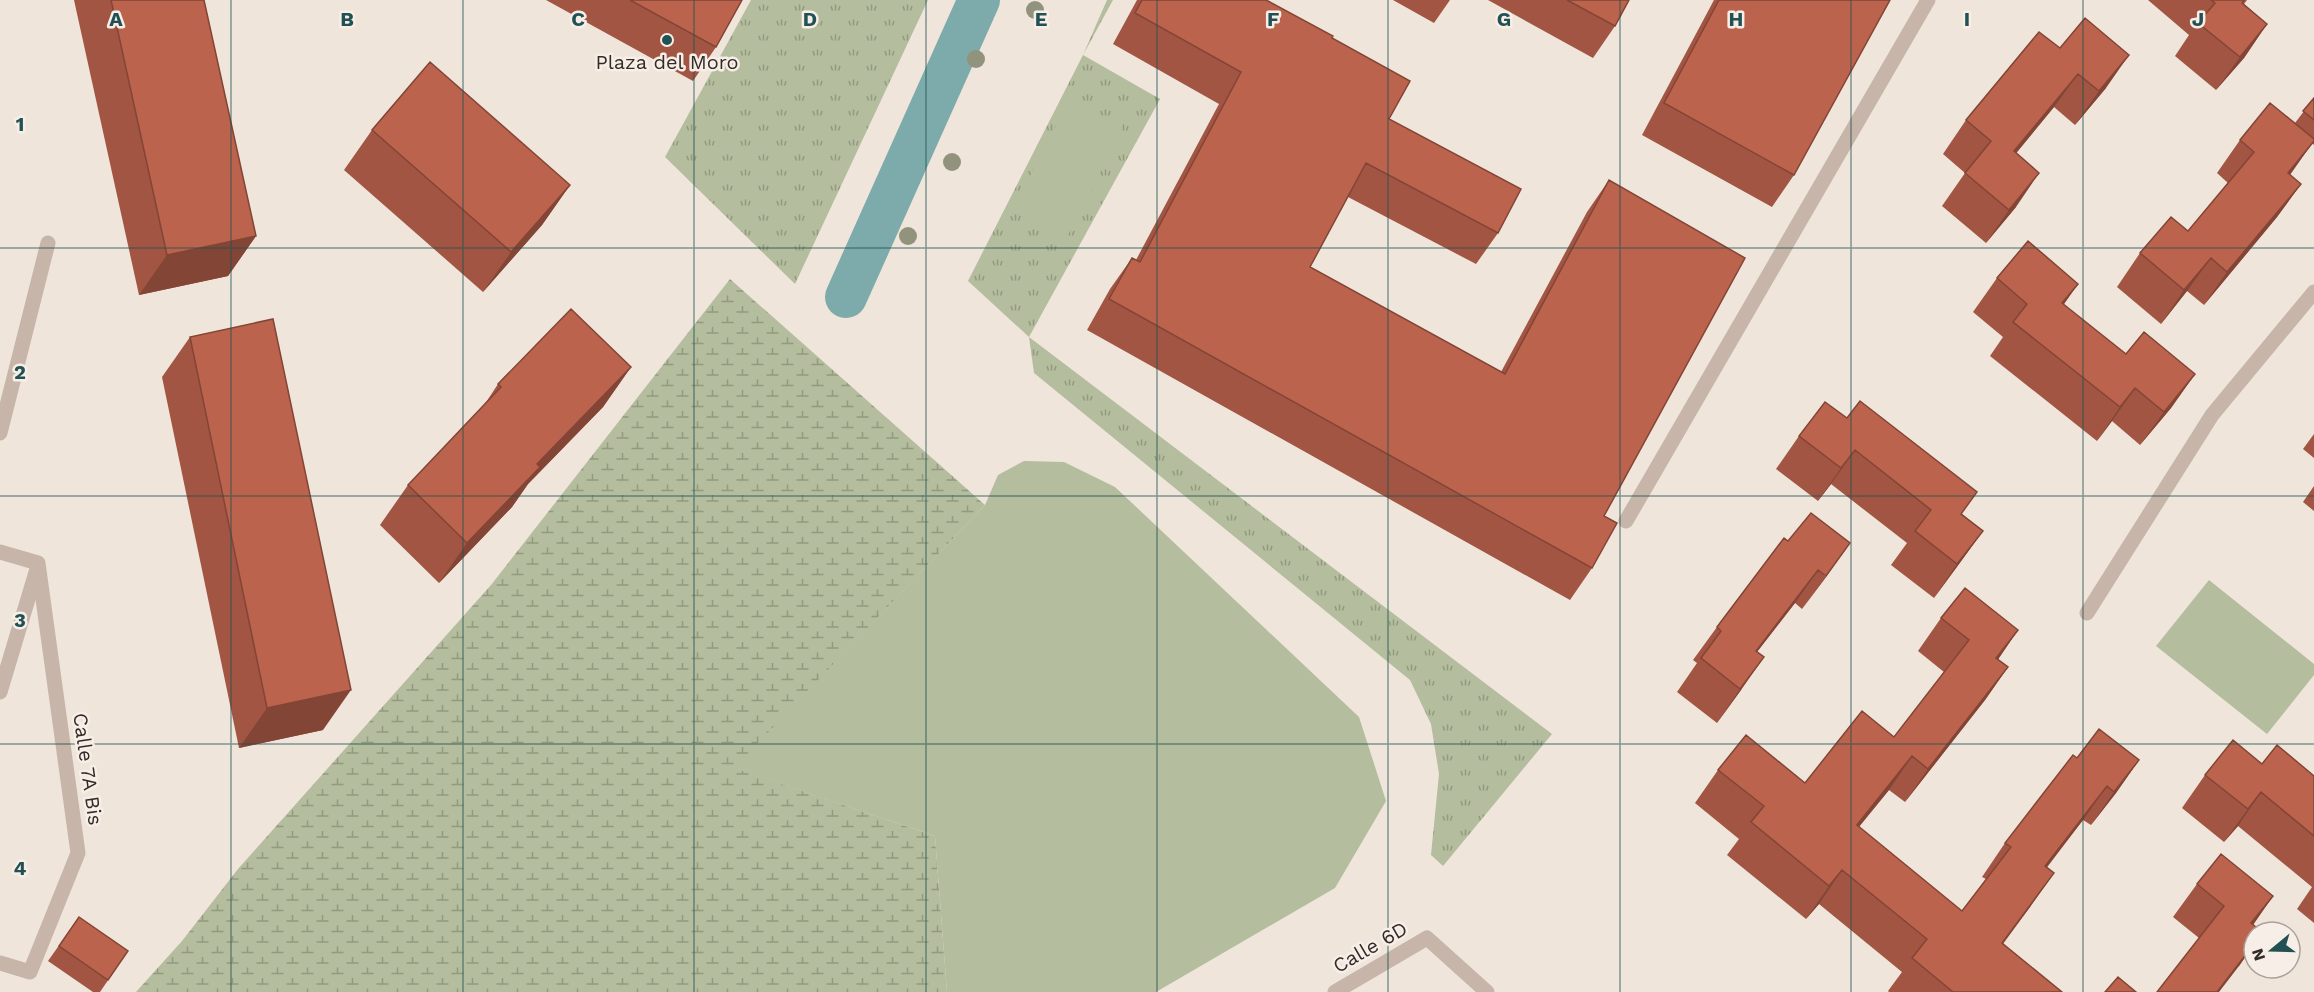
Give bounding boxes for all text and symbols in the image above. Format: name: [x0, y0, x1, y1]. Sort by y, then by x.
text: A: [109, 7, 123, 31]
text: B: [340, 7, 354, 31]
text: C: [571, 7, 585, 31]
text: D: [803, 7, 817, 31]
text: E: [1035, 7, 1047, 31]
text: F: [1267, 7, 1279, 31]
text: G: [1497, 7, 1511, 31]
text: H: [1729, 7, 1743, 31]
text: I: [1964, 7, 1970, 31]
text: J: [2192, 7, 2204, 31]
marker: Plaza del Moro: [660, 33, 674, 47]
place label: Plaza del Moro: [595, 50, 739, 74]
text: 1: [16, 112, 24, 136]
text: 2: [14, 360, 26, 384]
text: 3: [14, 608, 26, 632]
street label: Calle 7A Bis: [68, 711, 108, 827]
text: 4: [14, 856, 27, 880]
street label: Calle 6D: [1328, 916, 1412, 978]
north arrow: [2242, 920, 2302, 980]
text: N: [2247, 946, 2269, 963]

